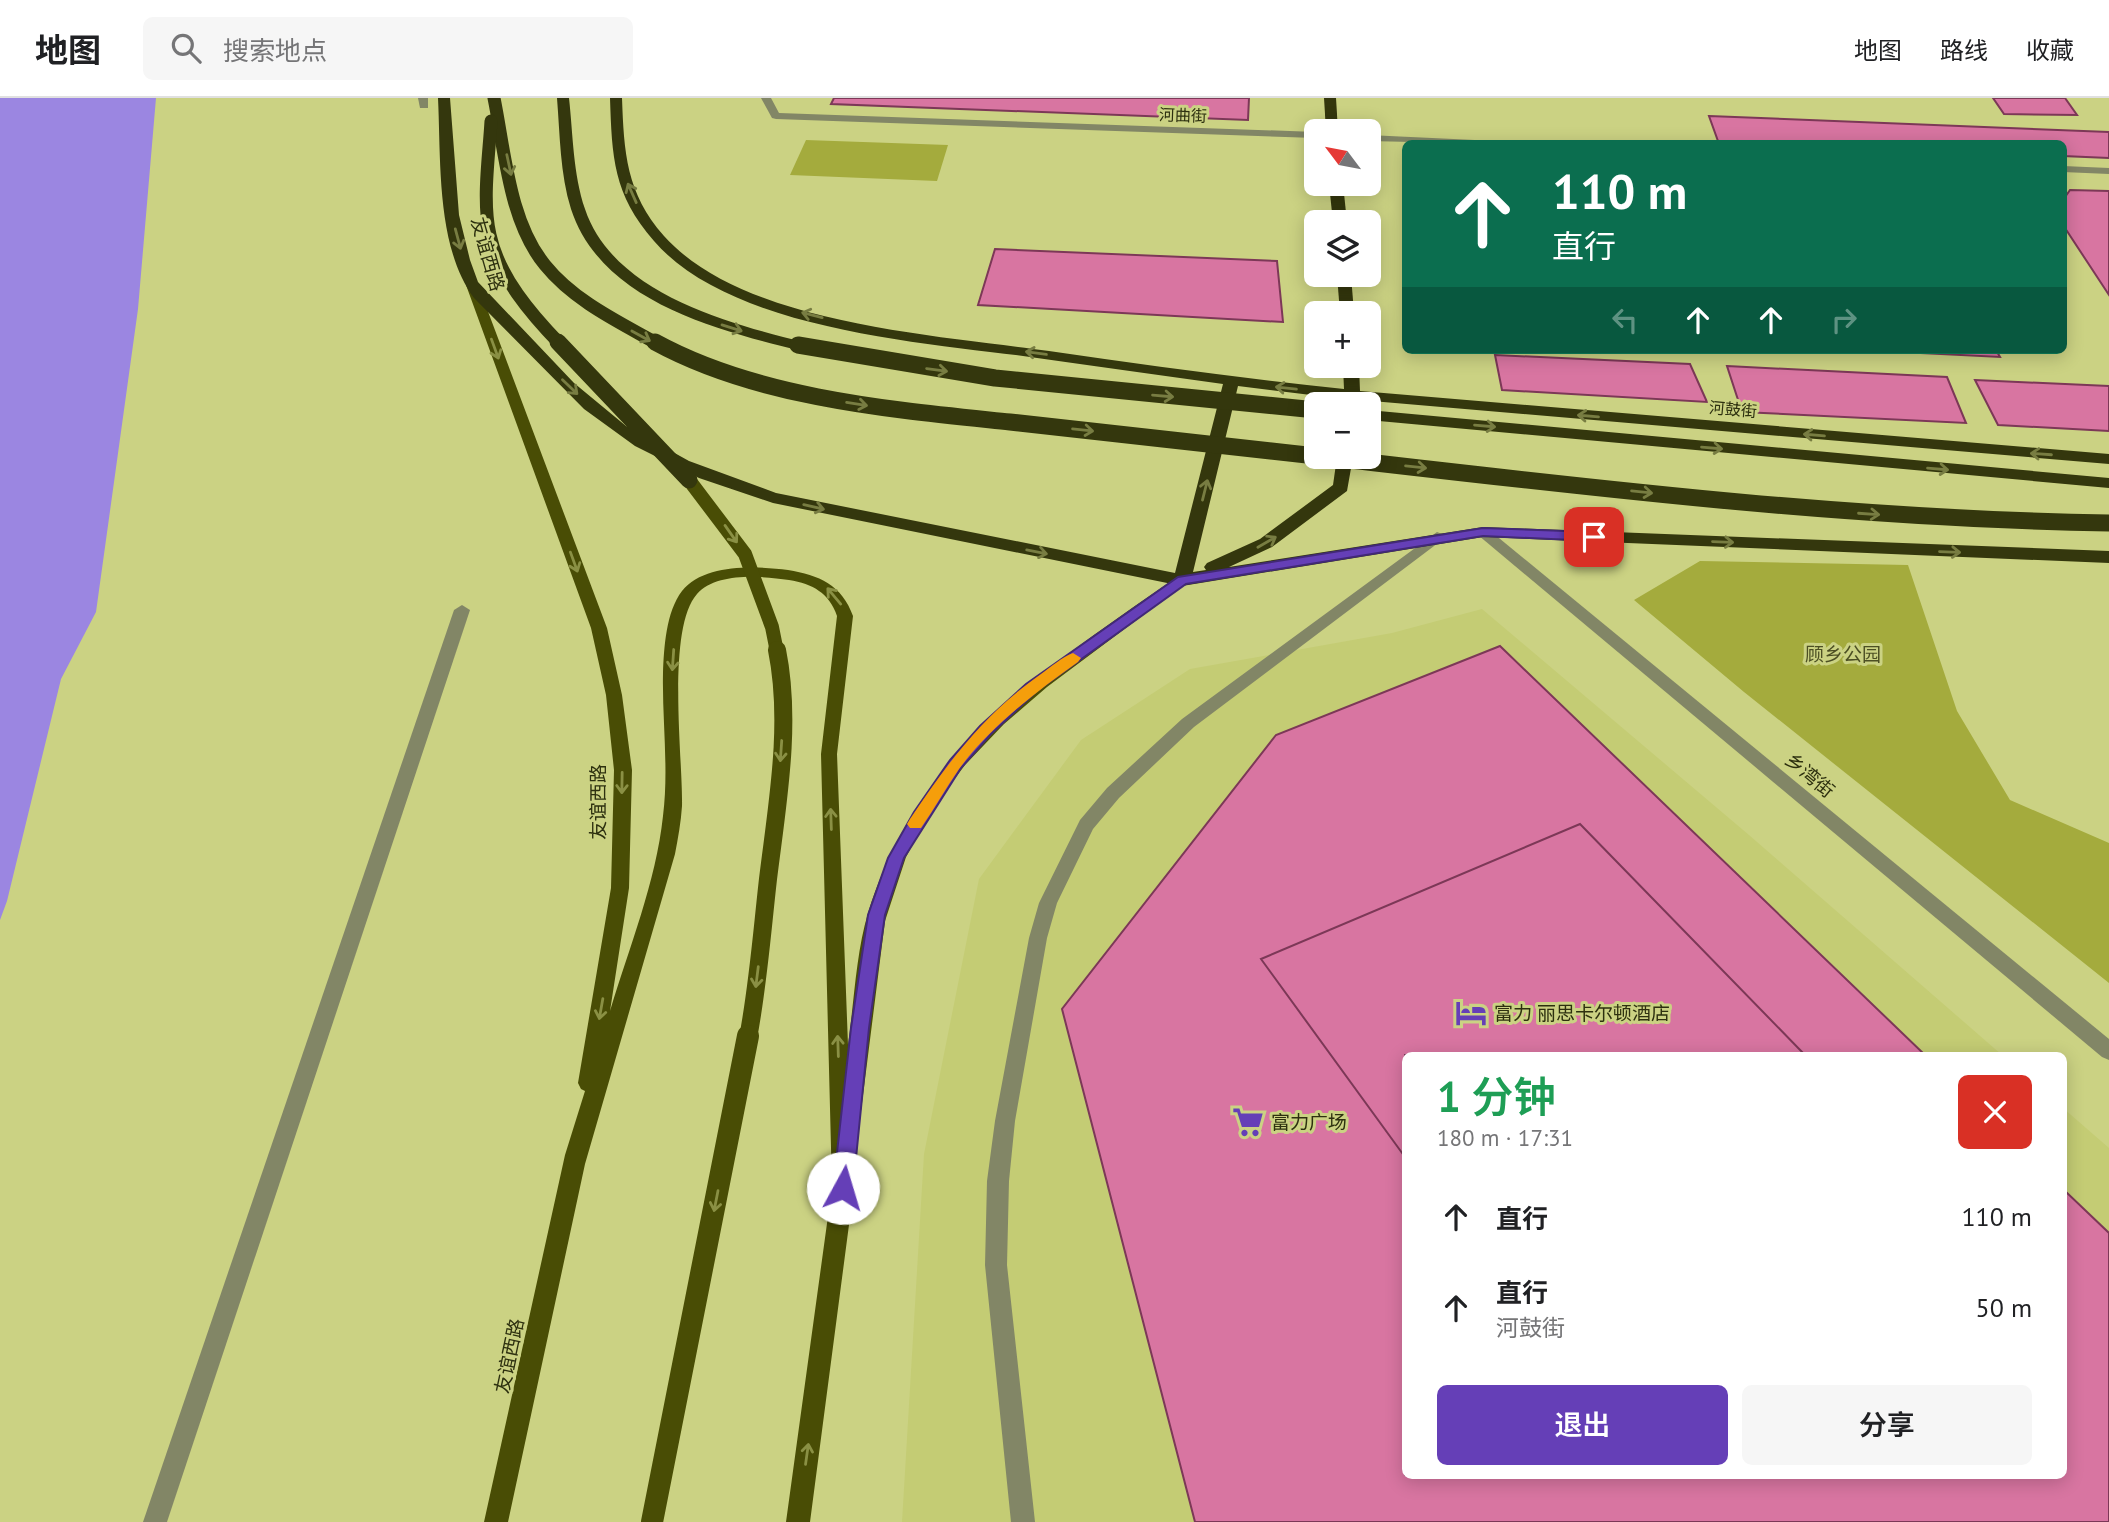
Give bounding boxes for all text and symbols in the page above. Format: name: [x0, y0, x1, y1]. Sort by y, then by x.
search box: [143, 17, 633, 80]
text: 地图: [35, 28, 101, 71]
icon: search: [167, 29, 205, 67]
text: 搜索地点: [223, 34, 327, 67]
text: 地图: [1854, 35, 1902, 66]
text: 路线: [1940, 35, 1988, 66]
text: 收藏: [2026, 35, 2074, 66]
street label: 河曲街: [1159, 104, 1207, 126]
north arrow: [1304, 119, 1381, 196]
map controls: [1304, 119, 1381, 469]
one-way arrow: [503, 153, 516, 176]
text: 110 m: [1552, 159, 1687, 223]
icon: ahead: [1437, 168, 1528, 259]
one-way arrow: [625, 183, 638, 204]
button: layers: [1304, 210, 1381, 287]
street label: 友谊西路: [466, 214, 510, 294]
text: 直行: [1552, 225, 1616, 267]
one-way arrow: [452, 228, 465, 250]
button: +: [1304, 301, 1381, 378]
icon: left: [1606, 301, 1644, 339]
icon: ahead: [1679, 301, 1717, 339]
icon: ahead: [1752, 301, 1790, 339]
icon: right: [1825, 301, 1863, 339]
one-way arrow: [801, 308, 824, 321]
one-way arrow: [720, 323, 742, 336]
one-way arrow: [630, 330, 651, 343]
one-way arrow: [490, 337, 503, 359]
one-way arrow: [1025, 347, 1048, 360]
one-way arrow: [925, 363, 948, 376]
one-way arrow: [561, 378, 578, 395]
one-way arrow: [1275, 381, 1298, 394]
one-way arrow: [1151, 390, 1174, 403]
button: −: [1304, 392, 1381, 469]
street label: 河鼓街: [1708, 397, 1758, 421]
one-way arrow: [845, 398, 868, 411]
one-way arrow: [1577, 409, 1599, 422]
one-way arrow: [1473, 420, 1496, 433]
one-way arrow: [1071, 424, 1094, 437]
one-way arrow: [1803, 428, 1826, 441]
one-way arrow: [1700, 441, 1723, 454]
one-way arrow: [2030, 447, 2053, 460]
one-way arrow: [1404, 461, 1427, 474]
one-way arrow: [1926, 463, 1949, 476]
one-way arrow: [1199, 479, 1212, 502]
one-way arrow: [1630, 486, 1653, 499]
one-way arrow: [802, 501, 825, 514]
pin: [1564, 507, 1624, 567]
one-way arrow: [1857, 507, 1880, 520]
icon: arrive: [1575, 518, 1613, 556]
one-way arrow: [724, 524, 738, 543]
one-way arrow: [1256, 535, 1276, 549]
one-way arrow: [1711, 536, 1734, 549]
one-way arrow: [1025, 545, 1048, 559]
one-way arrow: [1938, 545, 1961, 558]
one-way arrow: [569, 551, 581, 573]
one-way arrow: [827, 587, 843, 605]
park label: 顾乡公园: [1805, 642, 1881, 666]
one-way arrow: [666, 648, 679, 671]
one-way arrow: [774, 739, 787, 761]
street label: 乡湾街: [1780, 747, 1840, 803]
street label: 友谊西路: [586, 764, 610, 840]
one-way arrow: [616, 771, 629, 794]
one-way arrow: [824, 808, 838, 831]
one-way arrow: [750, 965, 763, 988]
hotel icon: 富力 丽思卡尔顿酒店: [1454, 996, 1488, 1030]
one-way arrow: [594, 997, 607, 1020]
place label: 富力 丽思卡尔顿酒店: [1494, 1001, 1670, 1025]
one-way arrow: [832, 1035, 845, 1058]
text: 1 分钟: [1437, 1069, 1555, 1124]
button: close: [1958, 1075, 2032, 1149]
supermarket icon: 富力广场: [1231, 1105, 1265, 1139]
place label: 富力广场: [1271, 1110, 1347, 1134]
text: 180 m · 17:31: [1437, 1123, 1573, 1152]
position arrow: [806, 1151, 880, 1225]
one-way arrow: [708, 1189, 722, 1212]
icon: ahead: [1437, 1198, 1475, 1236]
text: 110 m: [1961, 1200, 2032, 1233]
text: 直行: [1496, 1202, 1548, 1235]
text: 直行: [1496, 1276, 1548, 1309]
icon: ahead: [1437, 1289, 1475, 1327]
text: 50 m: [1976, 1291, 2032, 1324]
text: 河鼓街: [1496, 1313, 1565, 1342]
street label: 友谊西路: [489, 1316, 529, 1396]
button: 退出: [1437, 1385, 1728, 1465]
button: 分享: [1742, 1385, 2032, 1465]
one-way arrow: [801, 1444, 814, 1466]

